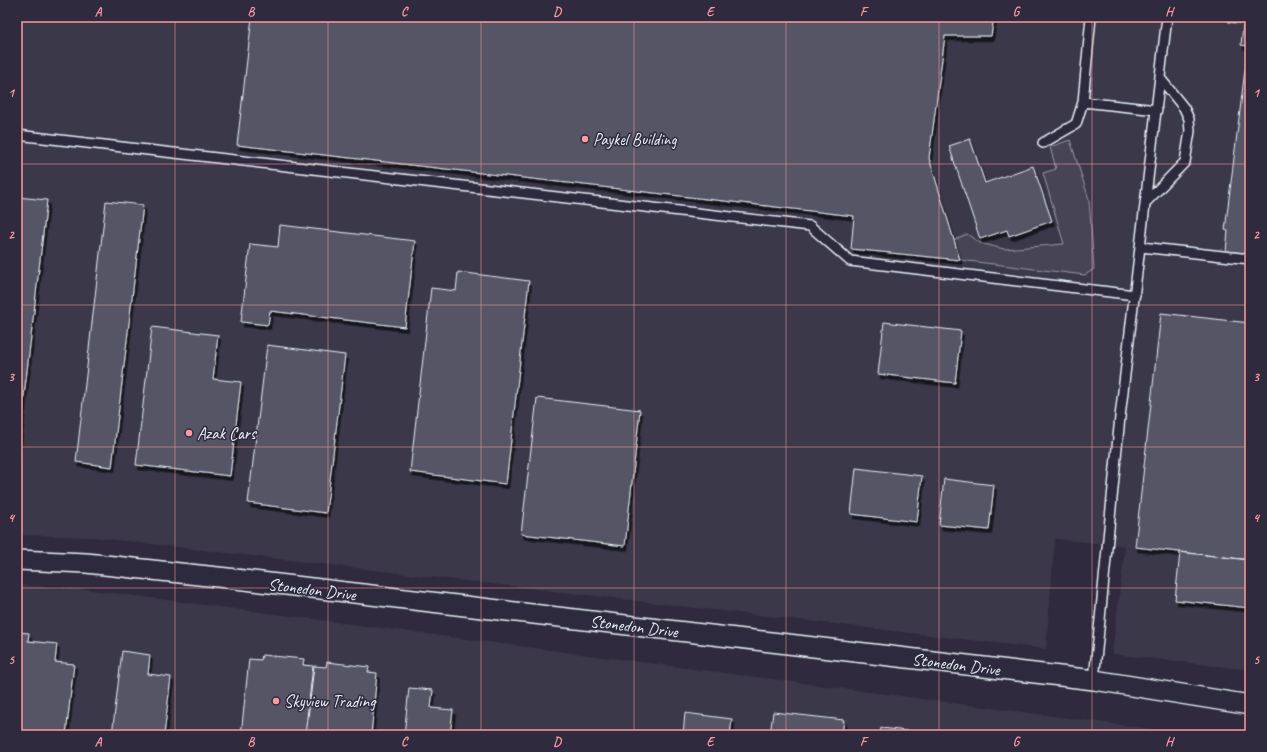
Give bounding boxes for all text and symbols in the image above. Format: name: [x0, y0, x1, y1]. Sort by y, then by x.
text: A: [95, 4, 103, 20]
text: B: [248, 4, 256, 20]
text: C: [401, 4, 409, 20]
text: D: [553, 4, 562, 20]
text: E: [707, 4, 716, 20]
text: F: [860, 4, 869, 20]
text: G: [1013, 4, 1021, 20]
text: H: [1165, 4, 1175, 20]
text: 1: [8, 85, 16, 101]
text: 1: [1253, 85, 1261, 101]
place label: Paykel Building: [593, 129, 678, 150]
marker: Paykel Building: [580, 134, 590, 144]
text: 2: [8, 227, 15, 243]
text: 2: [1253, 227, 1260, 243]
text: 3: [8, 369, 15, 385]
text: 3: [1253, 369, 1260, 385]
place label: Azak Cars: [197, 423, 258, 444]
marker: Azak Cars: [184, 428, 194, 438]
text: 4: [8, 510, 16, 526]
text: 4: [1253, 510, 1261, 526]
street label: Stonedon Drive: [267, 574, 358, 605]
street label: Stonedon Drive: [589, 611, 680, 642]
street label: Stonedon Drive: [911, 649, 1002, 680]
text: 5: [8, 652, 15, 668]
text: 5: [1253, 652, 1260, 668]
place label: Skyview Trading: [284, 691, 377, 712]
marker: Skyview Trading: [271, 696, 281, 706]
text: A: [95, 734, 103, 750]
text: B: [248, 734, 256, 750]
text: C: [401, 734, 409, 750]
text: D: [553, 734, 562, 750]
text: E: [707, 734, 716, 750]
text: F: [860, 734, 869, 750]
text: G: [1013, 734, 1021, 750]
text: H: [1165, 734, 1175, 750]

